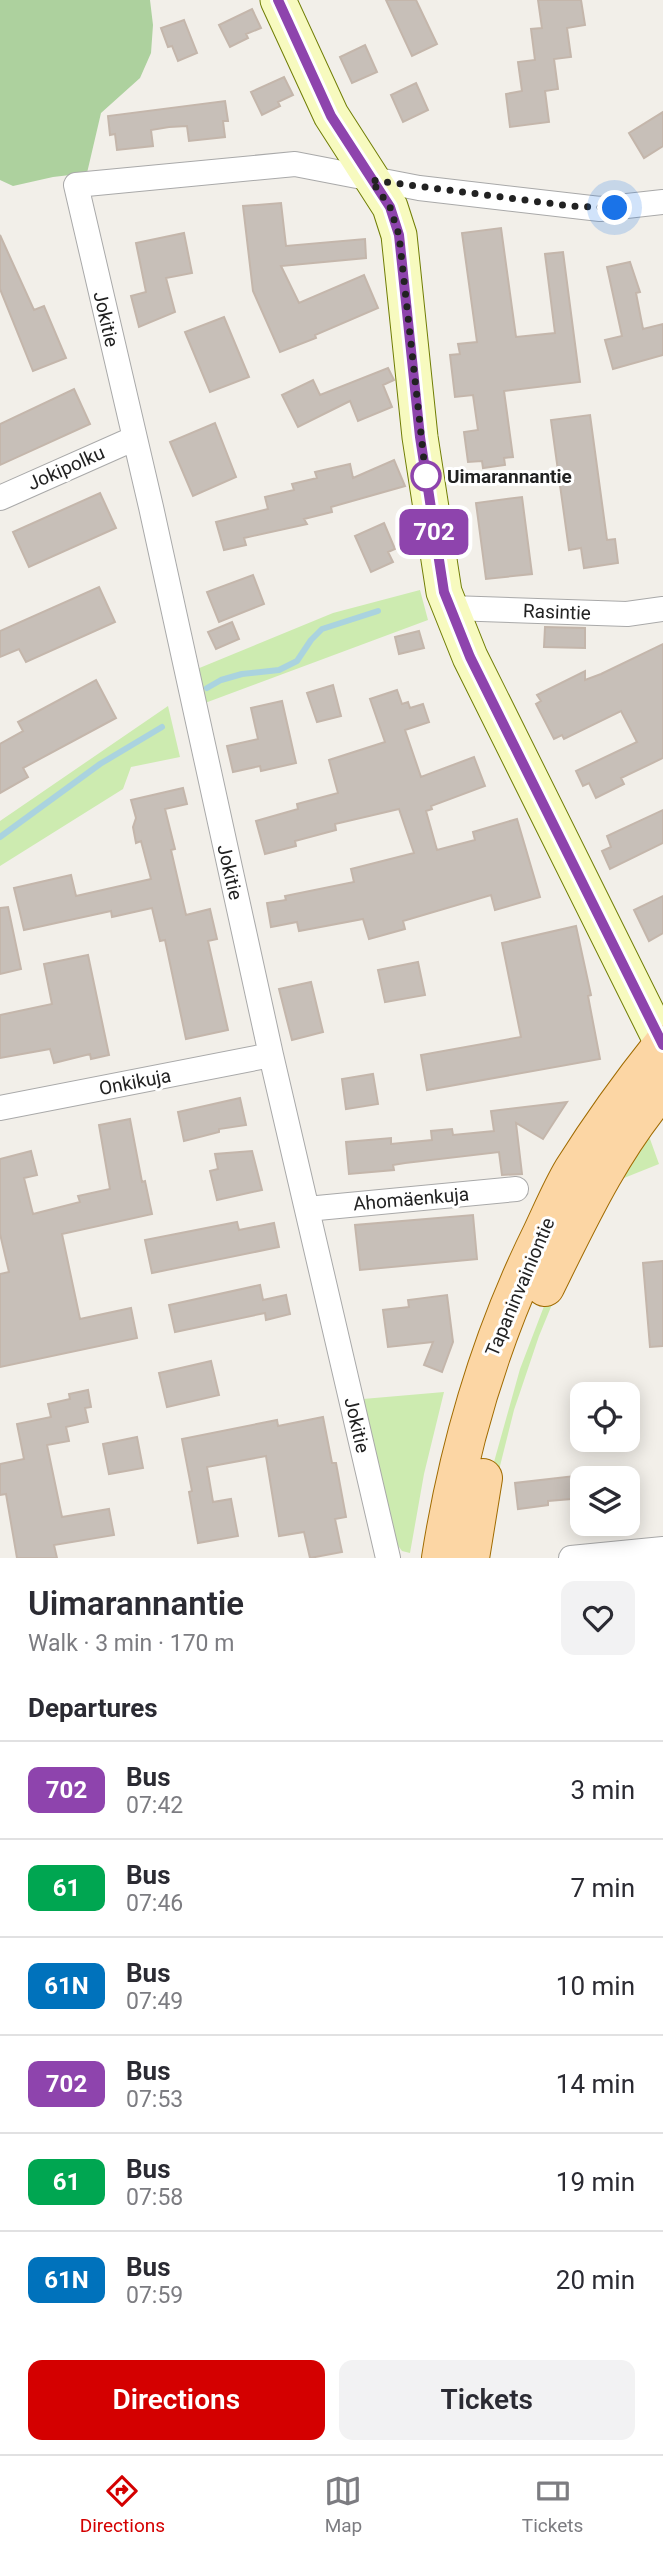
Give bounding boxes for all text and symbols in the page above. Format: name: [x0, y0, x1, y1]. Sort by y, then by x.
your location: [597, 190, 632, 225]
street label: Jokitie: [88, 289, 124, 349]
street label: Jokipolku: [24, 441, 108, 495]
marker: Uimarannantie: [411, 461, 441, 491]
place label: Uimarannantie: [447, 465, 572, 488]
line badge: 702: [394, 509, 474, 555]
text: 702: [413, 518, 455, 546]
street label: Rasintie: [523, 599, 591, 625]
street label: Jokitie: [212, 842, 248, 902]
street label: Onkikuja: [97, 1064, 173, 1100]
street label: Ahomäenkuja: [352, 1182, 470, 1216]
street label: Tapaninvainiontie: [480, 1214, 560, 1360]
map controls: [570, 1382, 640, 1536]
button: locate: [570, 1382, 640, 1452]
street label: Jokitie: [339, 1395, 375, 1455]
button: layers: [570, 1466, 640, 1536]
button: heart: [561, 1581, 635, 1655]
text: Uimarannantie: [28, 1584, 244, 1623]
text: Walk · 3 min · 170 m: [28, 1630, 234, 1657]
text: Departures: [28, 1693, 158, 1723]
text: Bus: [126, 1762, 171, 1792]
text: 3 min: [570, 1775, 635, 1805]
text: 702: [46, 1776, 87, 1804]
text: 07:42: [126, 1792, 183, 1819]
text: Bus: [126, 1860, 171, 1890]
text: 7 min: [570, 1873, 635, 1903]
text: 61: [53, 1874, 80, 1902]
text: 07:46: [126, 1890, 183, 1917]
text: Bus: [126, 1958, 171, 1988]
text: 10 min: [556, 1971, 635, 2001]
text: 61N: [44, 1972, 89, 2000]
text: 07:49: [126, 1988, 183, 2015]
text: Bus: [126, 2056, 171, 2086]
text: 14 min: [556, 2069, 635, 2099]
text: 702: [46, 2070, 87, 2098]
text: 07:53: [126, 2086, 183, 2113]
text: Bus: [126, 2154, 171, 2184]
text: 19 min: [556, 2167, 635, 2197]
text: 61: [53, 2168, 80, 2196]
text: 07:58: [126, 2184, 183, 2211]
text: Bus: [126, 2252, 171, 2282]
text: 20 min: [556, 2265, 635, 2295]
text: 61N: [44, 2266, 89, 2294]
text: 07:59: [126, 2282, 183, 2309]
button: Directions: [28, 2360, 325, 2440]
button: Tickets: [339, 2360, 635, 2440]
tab: Directions: [80, 2472, 165, 2537]
tab: Map: [324, 2472, 362, 2537]
tab: Tickets: [522, 2472, 583, 2537]

